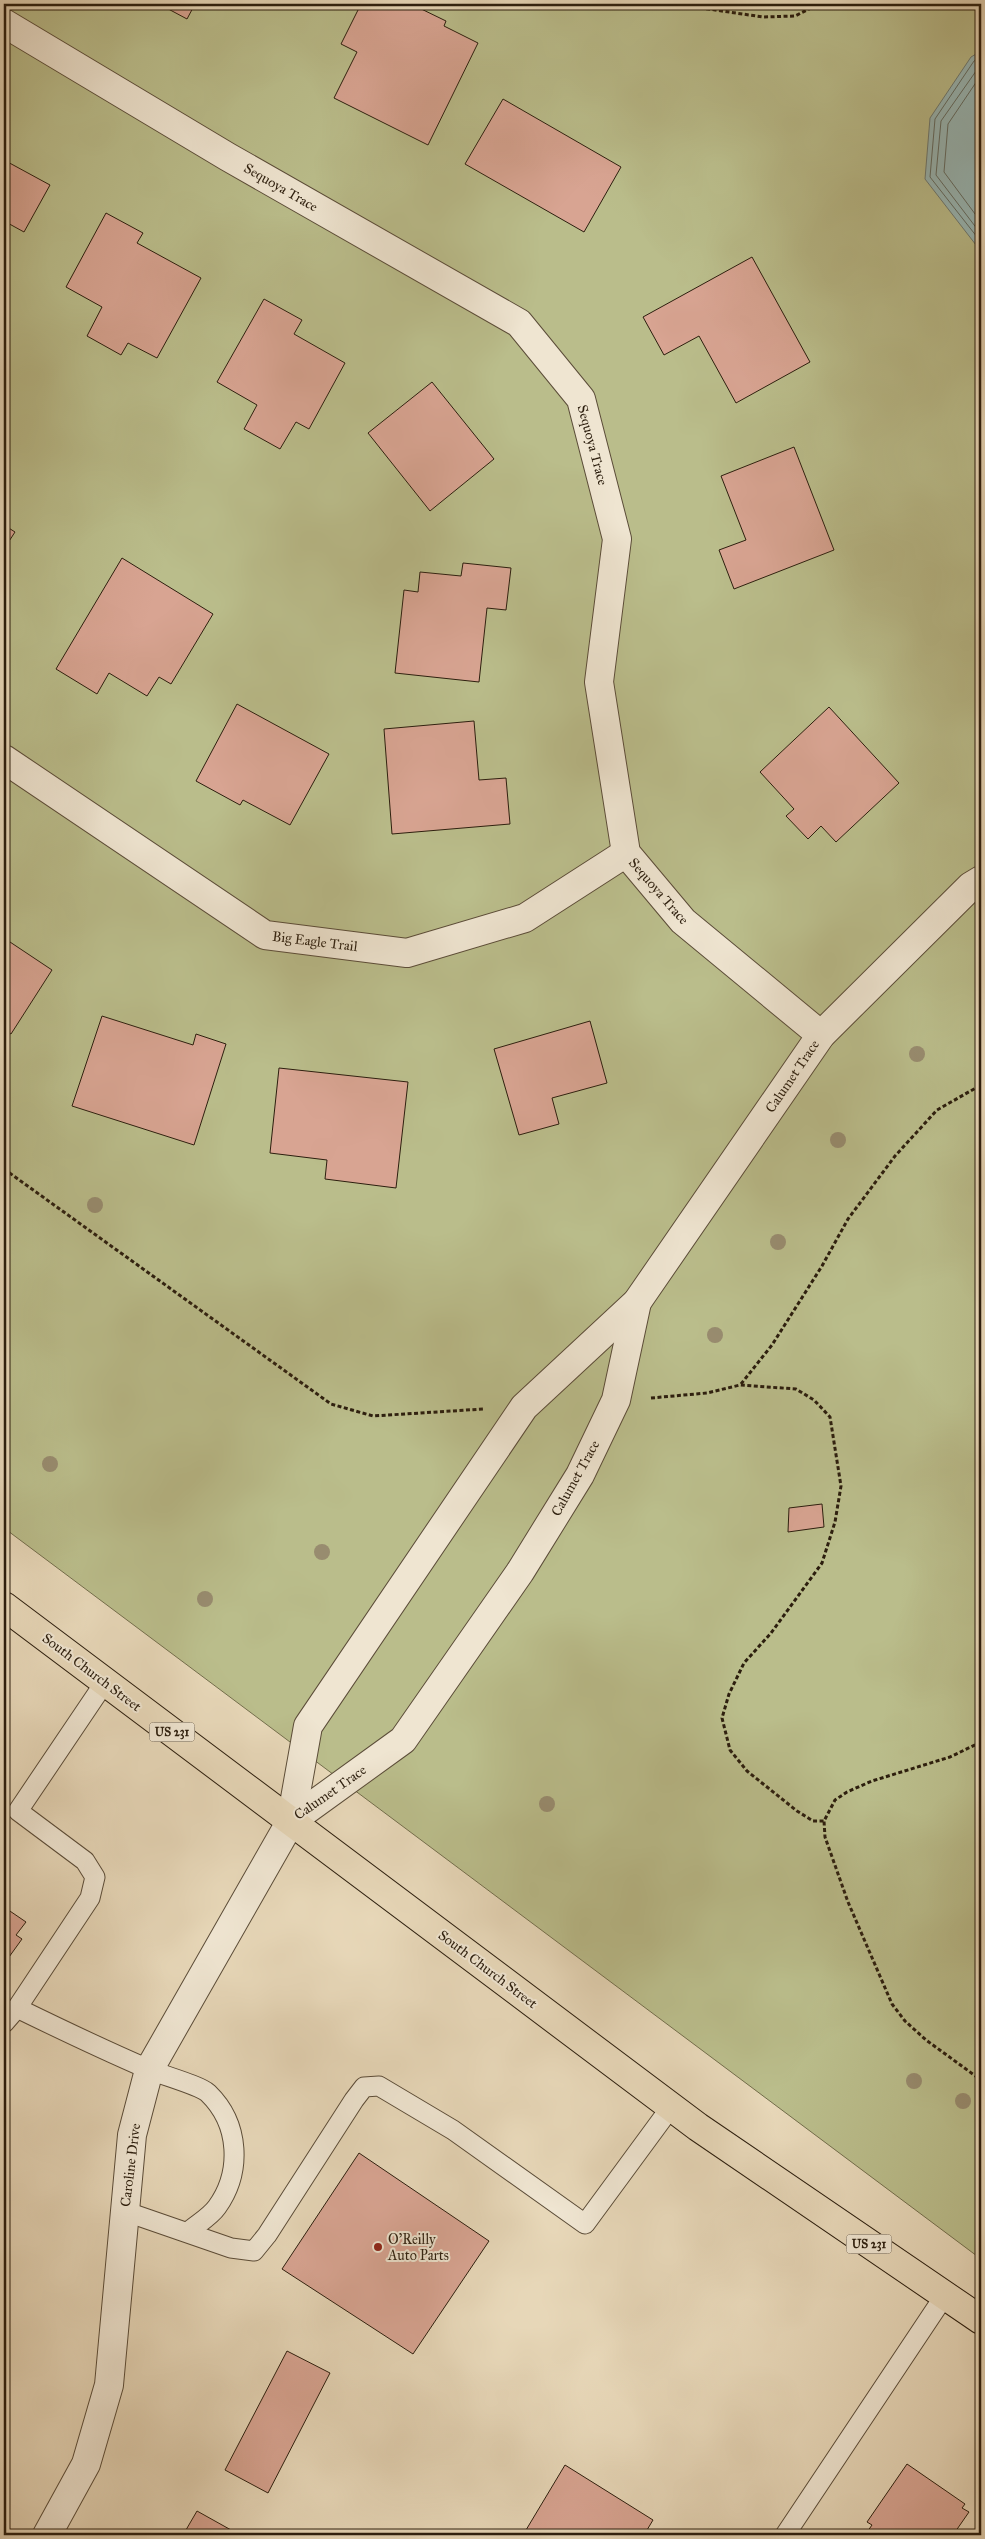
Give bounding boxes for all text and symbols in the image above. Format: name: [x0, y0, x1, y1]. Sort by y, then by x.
street label: Sequoya Trace: [240, 159, 321, 216]
street label: Sequoya Trace: [573, 403, 611, 488]
street label: Sequoya Trace: [624, 855, 692, 929]
street label: Big Eagle Trail: [271, 928, 359, 955]
street label: Calumet Trace: [762, 1036, 823, 1116]
street label: Calumet Trace: [548, 1437, 603, 1519]
street label: South Church Street: [39, 1630, 145, 1715]
road number: US 231: [150, 1722, 194, 1741]
street label: Calumet Trace: [291, 1761, 370, 1824]
street label: South Church Street: [435, 1927, 541, 2012]
street label: Caroline Drive: [117, 2122, 144, 2208]
place label: O'Reilly Auto Parts: [387, 2231, 449, 2264]
road number: US 231: [846, 2234, 892, 2254]
marker: O'Reilly Auto Parts: [372, 2241, 384, 2253]

